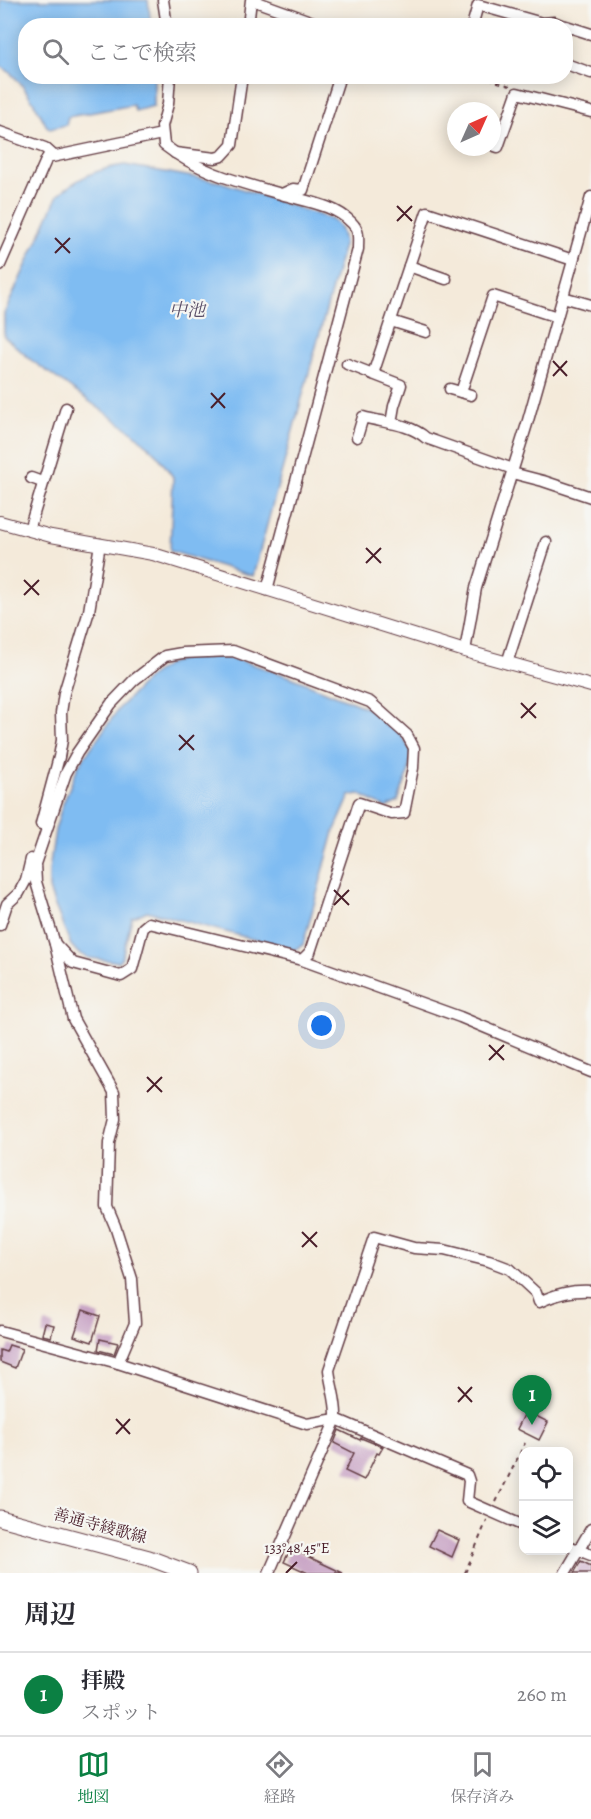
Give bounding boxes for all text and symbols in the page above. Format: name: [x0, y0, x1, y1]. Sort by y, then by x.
search box: [18, 18, 573, 84]
icon: search: [39, 35, 72, 68]
text: ここで検索: [87, 38, 197, 68]
north arrow: [447, 102, 501, 156]
water label: 中池: [169, 298, 207, 322]
your location: [307, 1011, 336, 1040]
pin: 1: [512, 1376, 552, 1425]
map controls: [519, 1447, 573, 1555]
button: locate: [519, 1447, 573, 1501]
button: layers: [519, 1501, 573, 1555]
street label: 善通寺綾歌線: [51, 1503, 149, 1549]
text: 133°48'45"E: [264, 1538, 330, 1558]
text: 周辺: [24, 1597, 76, 1632]
text: 拝殿: [81, 1666, 125, 1696]
text: 1: [40, 1681, 47, 1708]
text: 260 m: [517, 1681, 567, 1708]
text: スポット: [81, 1699, 161, 1726]
tab: 地図: [77, 1748, 110, 1808]
tab: 経路: [263, 1748, 296, 1808]
tab: 保存済み: [450, 1748, 514, 1808]

